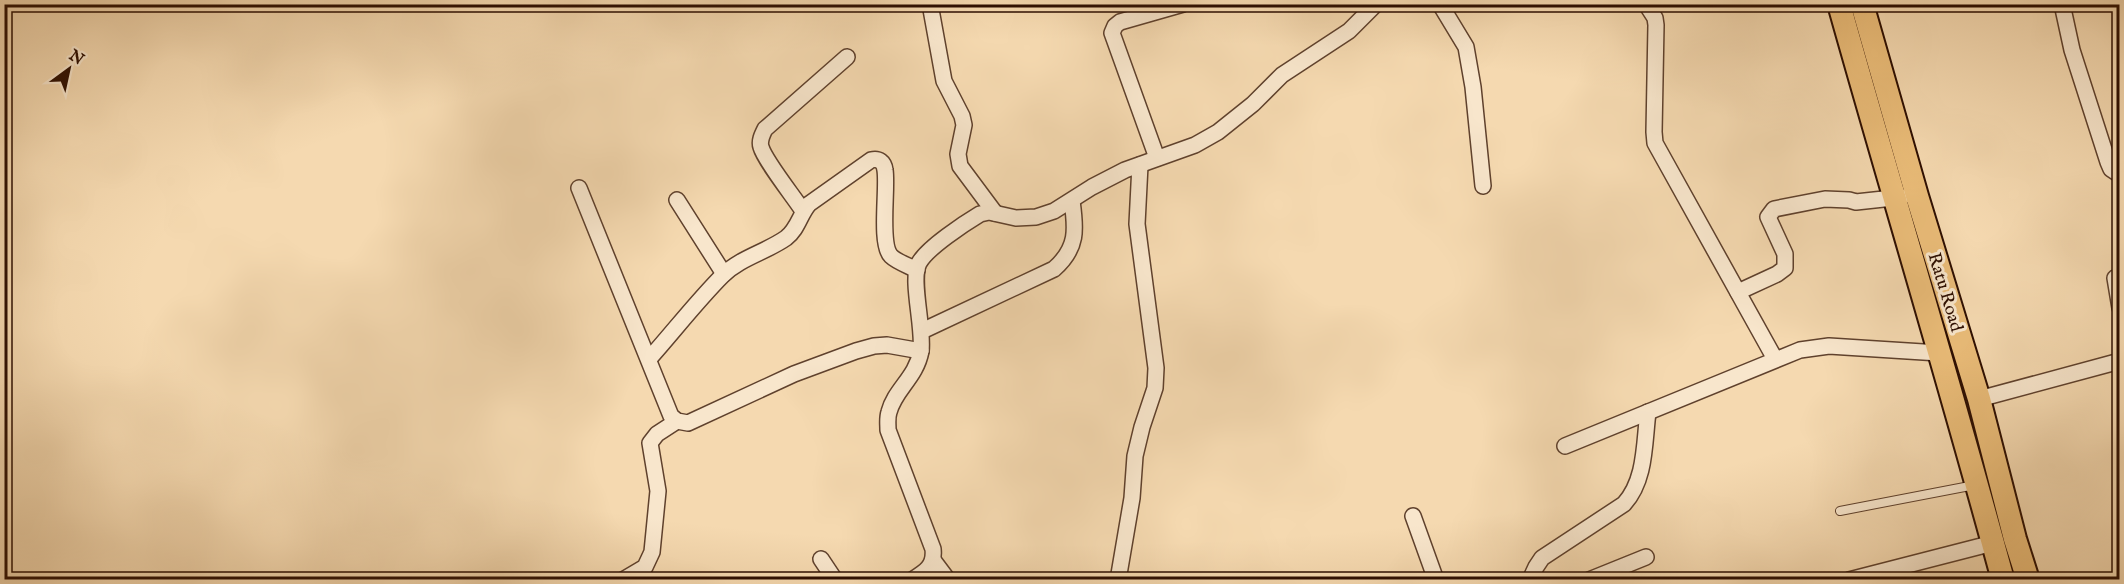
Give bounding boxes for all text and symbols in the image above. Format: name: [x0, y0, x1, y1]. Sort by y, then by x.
north arrow: [39, 39, 99, 99]
text: N: [64, 45, 87, 70]
street label: Ratu Road: [1922, 250, 1968, 335]

